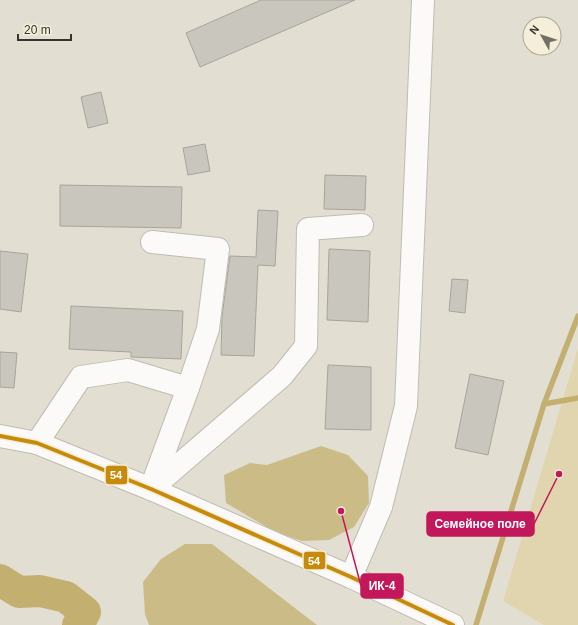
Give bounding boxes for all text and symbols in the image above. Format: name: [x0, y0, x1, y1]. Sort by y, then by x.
scale bar: [18, 16, 71, 42]
north arrow: [522, 16, 562, 56]
text: 20 m: [24, 23, 51, 37]
text: N: [527, 23, 541, 37]
line badge: 54: [105, 465, 128, 485]
text: 54: [110, 469, 123, 481]
callout: Семейное поле: [427, 512, 534, 536]
text: Семейное поле: [434, 517, 526, 531]
line badge: 54: [303, 551, 326, 570]
text: 54: [308, 555, 321, 567]
callout: ИК-4: [361, 574, 403, 598]
text: ИК-4: [369, 579, 396, 593]

